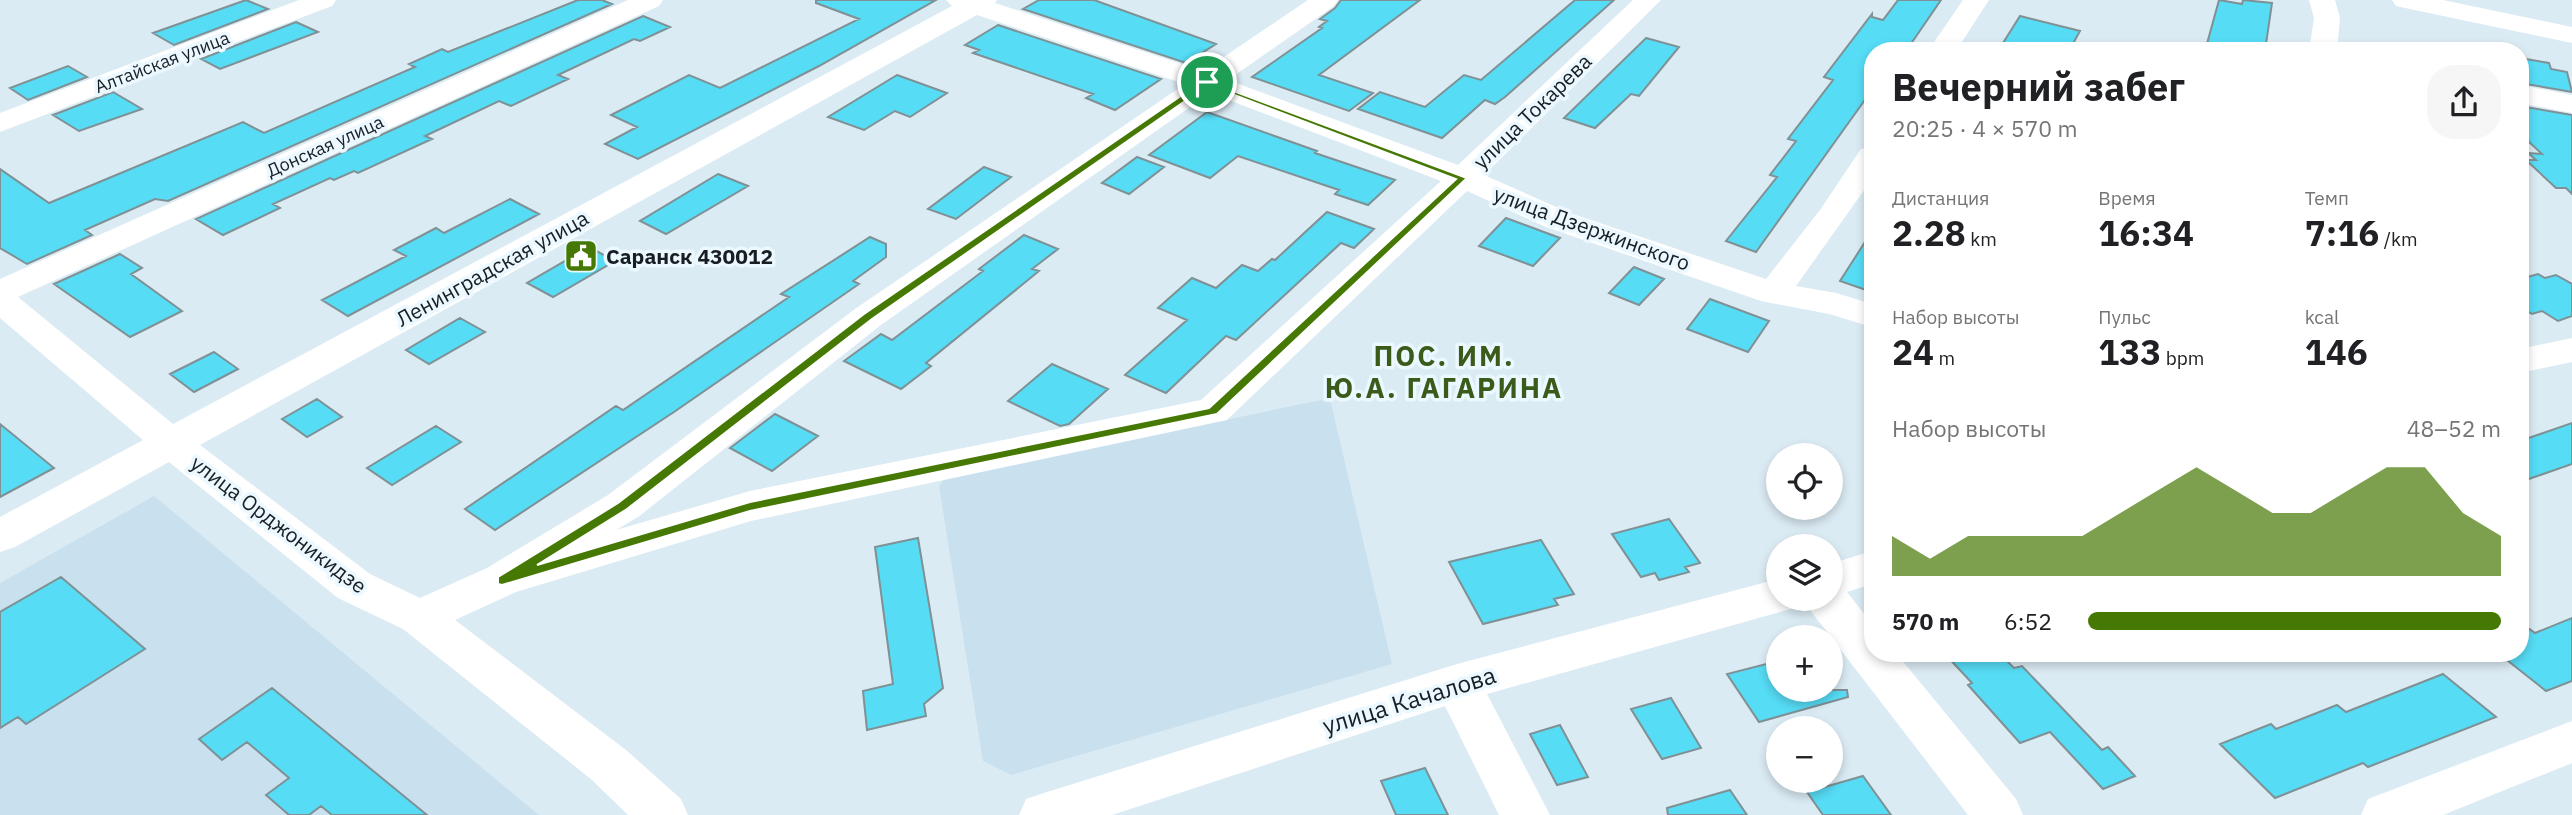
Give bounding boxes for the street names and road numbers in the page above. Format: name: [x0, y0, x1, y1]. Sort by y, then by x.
street label: Алтайская улица: [91, 26, 233, 98]
street label: улица Токарева: [1467, 47, 1597, 175]
street label: Донская улица: [263, 110, 387, 182]
street label: улица Дзержинского: [1490, 179, 1694, 277]
street label: Ленинградская улица: [391, 203, 593, 333]
street label: улица Орджоникидзе: [185, 449, 373, 599]
street label: улица Качалова: [1318, 658, 1500, 742]

